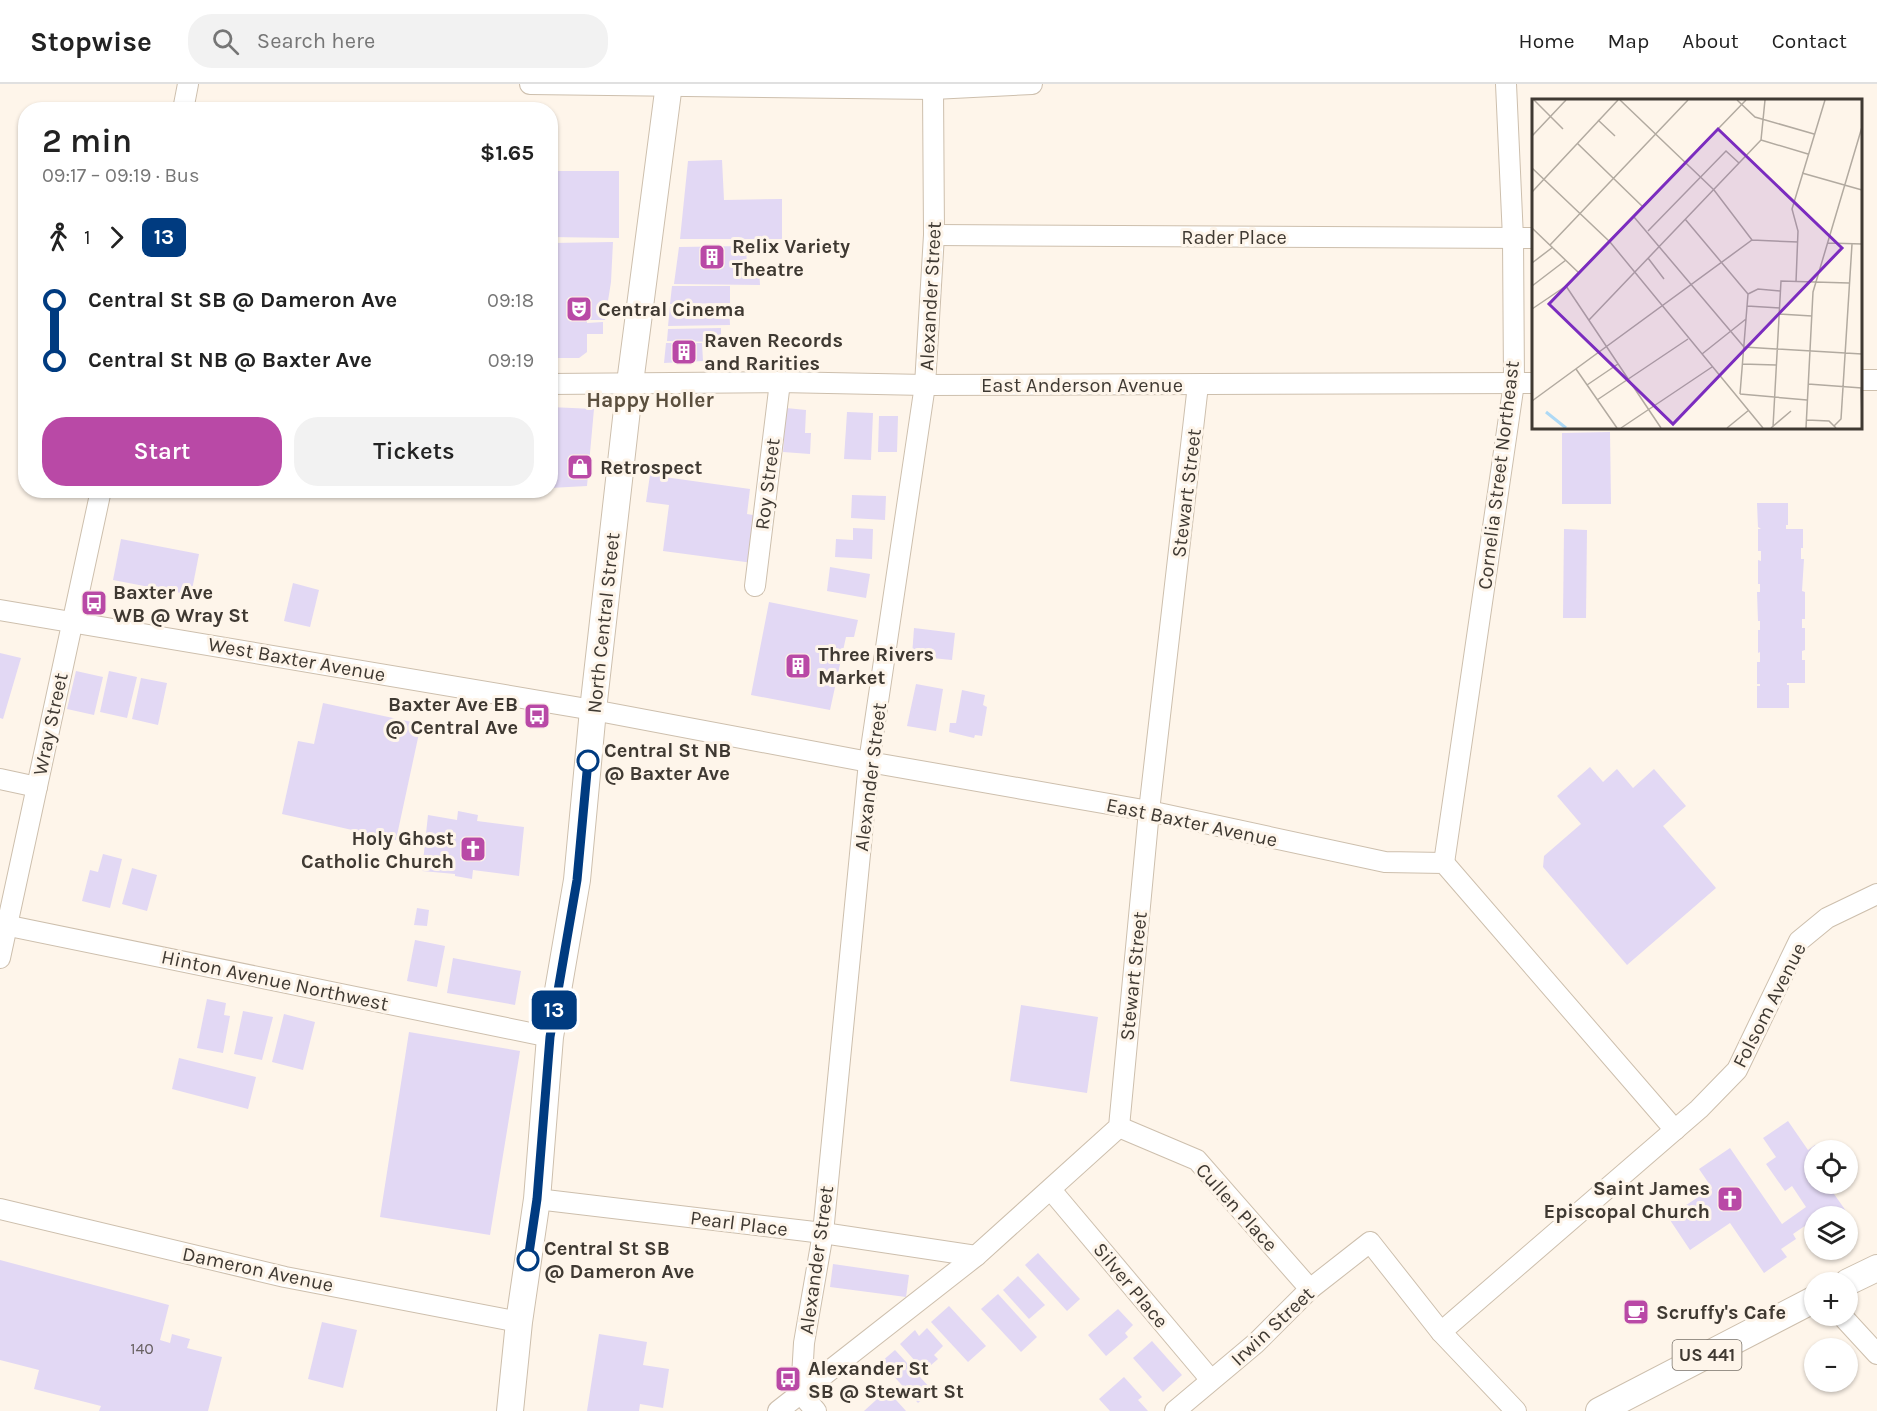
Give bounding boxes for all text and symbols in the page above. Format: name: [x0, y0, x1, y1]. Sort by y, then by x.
search box: [188, 14, 608, 68]
text: Stopwise: [30, 25, 152, 58]
icon: search: [209, 25, 242, 58]
text: Search here: [257, 28, 375, 54]
text: Home: [1519, 29, 1575, 53]
text: Map: [1608, 29, 1649, 53]
text: About: [1682, 29, 1739, 53]
text: Contact: [1772, 29, 1847, 53]
inset map: [1532, 99, 1862, 429]
text: 2 min: [42, 122, 132, 160]
text: $1.65: [480, 140, 534, 166]
text: 09:17 – 09:19 · Bus: [42, 164, 199, 187]
street label: Alexander Street: [915, 220, 946, 371]
icon: walk: [42, 221, 75, 254]
icon: forward: [100, 221, 133, 254]
text: 13: [154, 225, 174, 249]
text: 1: [84, 226, 91, 249]
street label: Rader Place: [1181, 226, 1287, 249]
place label: Relix Variety Theatre: [732, 235, 850, 281]
building icon: Relix Variety Theatre: [697, 242, 727, 272]
text: Central St SB @ Dameron Ave: [88, 287, 397, 313]
text: 09:18: [487, 289, 534, 312]
theatre icon: Central Cinema: [564, 294, 594, 324]
place label: Central Cinema: [598, 298, 745, 321]
place label: Raven Records and Rarities: [704, 329, 843, 375]
building icon: Raven Records and Rarities: [669, 337, 699, 367]
text: Central St NB @ Baxter Ave: [88, 347, 372, 373]
text: 09:19: [488, 349, 534, 372]
street label: Cornelia Street Northeast: [1473, 359, 1524, 591]
street label: East Anderson Avenue: [981, 374, 1183, 397]
district label: Happy Holler: [586, 388, 714, 412]
button: Start: [42, 417, 282, 486]
button: Tickets: [294, 417, 534, 486]
street label: Stewart Street: [1167, 427, 1206, 559]
street label: Roy Street: [750, 436, 785, 531]
shop icon: Retrospect: [565, 452, 595, 482]
place label: Retrospect: [600, 456, 702, 479]
street label: North Central Street: [583, 531, 624, 715]
place label: Baxter Ave WB @ Wray St: [113, 581, 249, 627]
bus stop icon: Baxter Ave WB @ Wray St: [79, 588, 109, 618]
street label: West Baxter Avenue: [206, 633, 387, 686]
place label: Three Rivers Market: [818, 643, 934, 689]
building icon: Three Rivers Market: [783, 651, 813, 681]
street label: Wray Street: [28, 670, 73, 778]
place label: Baxter Ave EB @ Central Ave: [385, 693, 518, 739]
bus stop icon: Baxter Ave EB @ Central Ave: [522, 701, 552, 731]
street label: Alexander Street: [850, 701, 891, 853]
place label: Central St NB @ Baxter Ave: [604, 739, 731, 785]
marker: Central St NB @ Baxter Ave: [577, 750, 599, 772]
street label: East Baxter Avenue: [1104, 793, 1280, 852]
place label: Holy Ghost Catholic Church: [301, 827, 454, 873]
church icon: Holy Ghost Catholic Church: [458, 834, 488, 864]
street label: Stewart Street: [1115, 910, 1152, 1042]
street label: Folsom Avenue: [1728, 939, 1811, 1072]
street label: Hinton Avenue Northwest: [159, 945, 391, 1016]
line badge: 13: [527, 990, 581, 1030]
text: 13: [544, 998, 564, 1022]
map controls: [1804, 1140, 1858, 1392]
button: locate: [1804, 1140, 1858, 1194]
street label: Cullen Place: [1191, 1158, 1282, 1256]
place label: Saint James Episcopal Church: [1543, 1177, 1710, 1223]
street label: Alexander Street: [795, 1184, 838, 1336]
church icon: Saint James Episcopal Church: [1715, 1184, 1745, 1214]
street label: Pearl Place: [689, 1206, 789, 1241]
button: layers: [1804, 1206, 1858, 1260]
place label: Central St SB @ Dameron Ave: [544, 1237, 694, 1283]
street label: Silver Place: [1088, 1238, 1173, 1333]
street label: Dameron Avenue: [180, 1242, 336, 1297]
marker: Central St SB @ Dameron Ave: [517, 1249, 539, 1271]
button: +: [1804, 1272, 1858, 1326]
street label: Irwin Street: [1226, 1282, 1319, 1371]
cafe icon: Scruffy's Cafe: [1621, 1297, 1651, 1327]
place label: Scruffy's Cafe: [1656, 1301, 1786, 1324]
button: −: [1804, 1338, 1858, 1392]
house number: 140: [130, 1339, 154, 1358]
road number: US 441: [1672, 1340, 1742, 1370]
place label: Alexander St SB @ Stewart St: [808, 1357, 964, 1403]
bus stop icon: Alexander St SB @ Stewart St: [773, 1364, 803, 1394]

